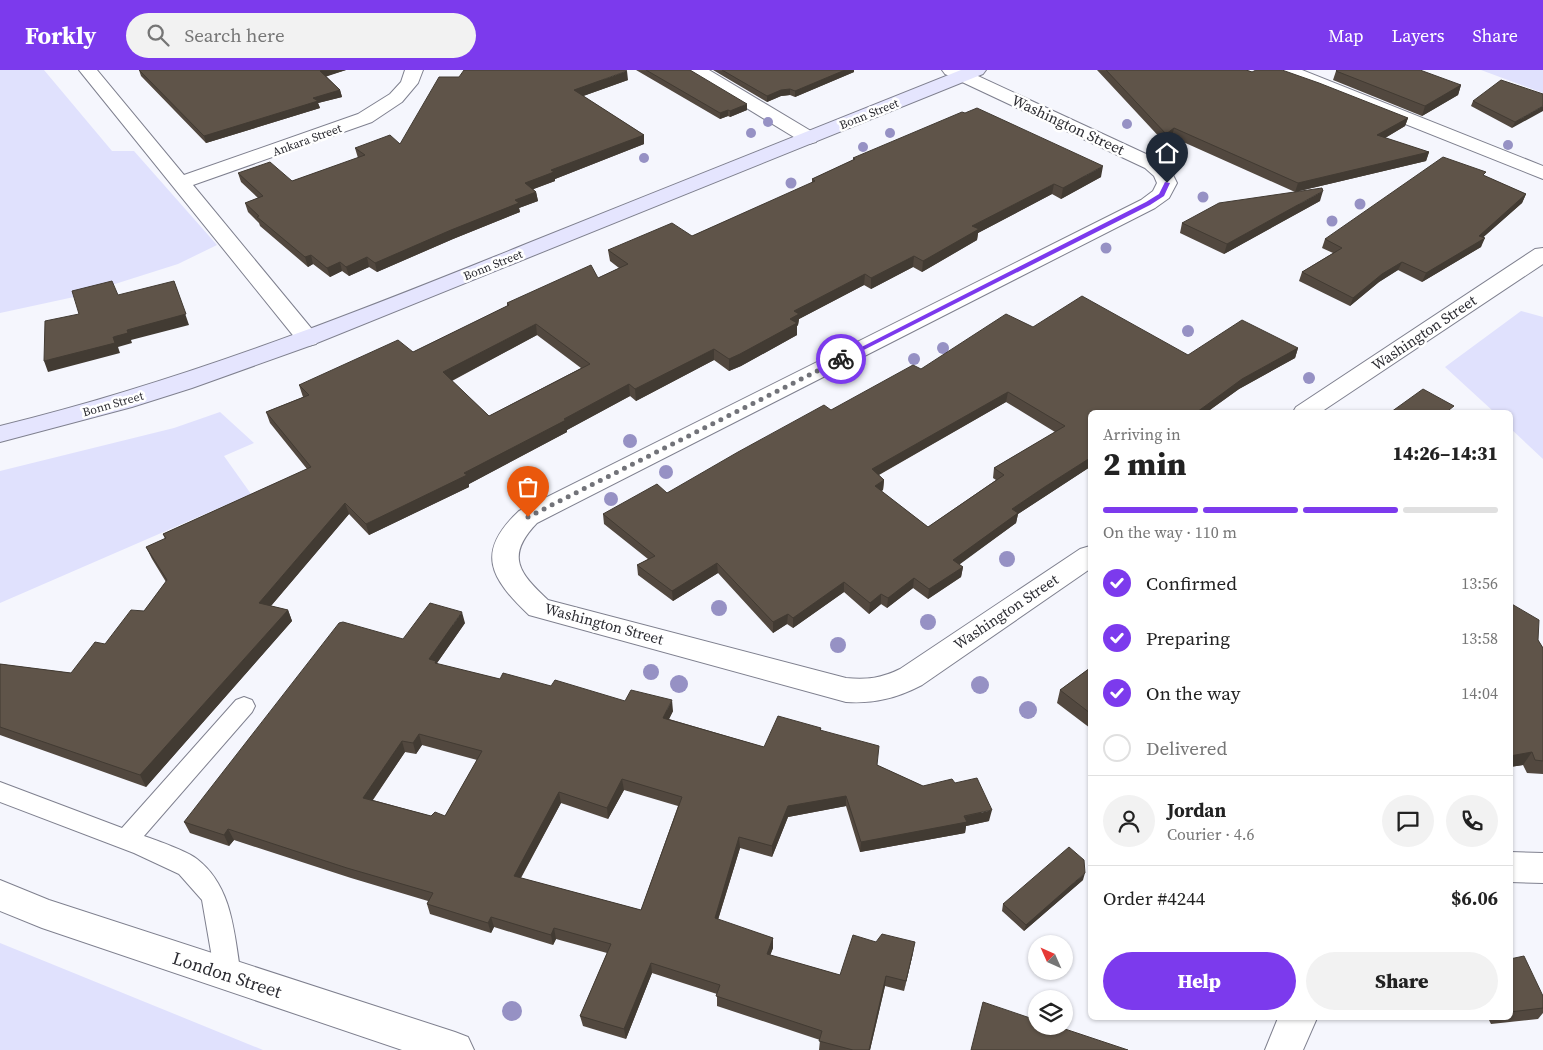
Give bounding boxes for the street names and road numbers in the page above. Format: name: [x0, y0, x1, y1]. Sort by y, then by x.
street label: Washington Street: [1008, 89, 1128, 160]
street label: Bonn Street: [837, 95, 901, 133]
street label: Ankara Street: [270, 120, 344, 160]
street label: Bonn Street: [461, 246, 525, 284]
street label: Washington Street: [1367, 290, 1480, 375]
street label: Bonn Street: [81, 388, 145, 420]
street label: Washington Street: [949, 569, 1062, 654]
street label: Washington Street: [542, 598, 666, 650]
street label: London Street: [169, 945, 285, 1004]

